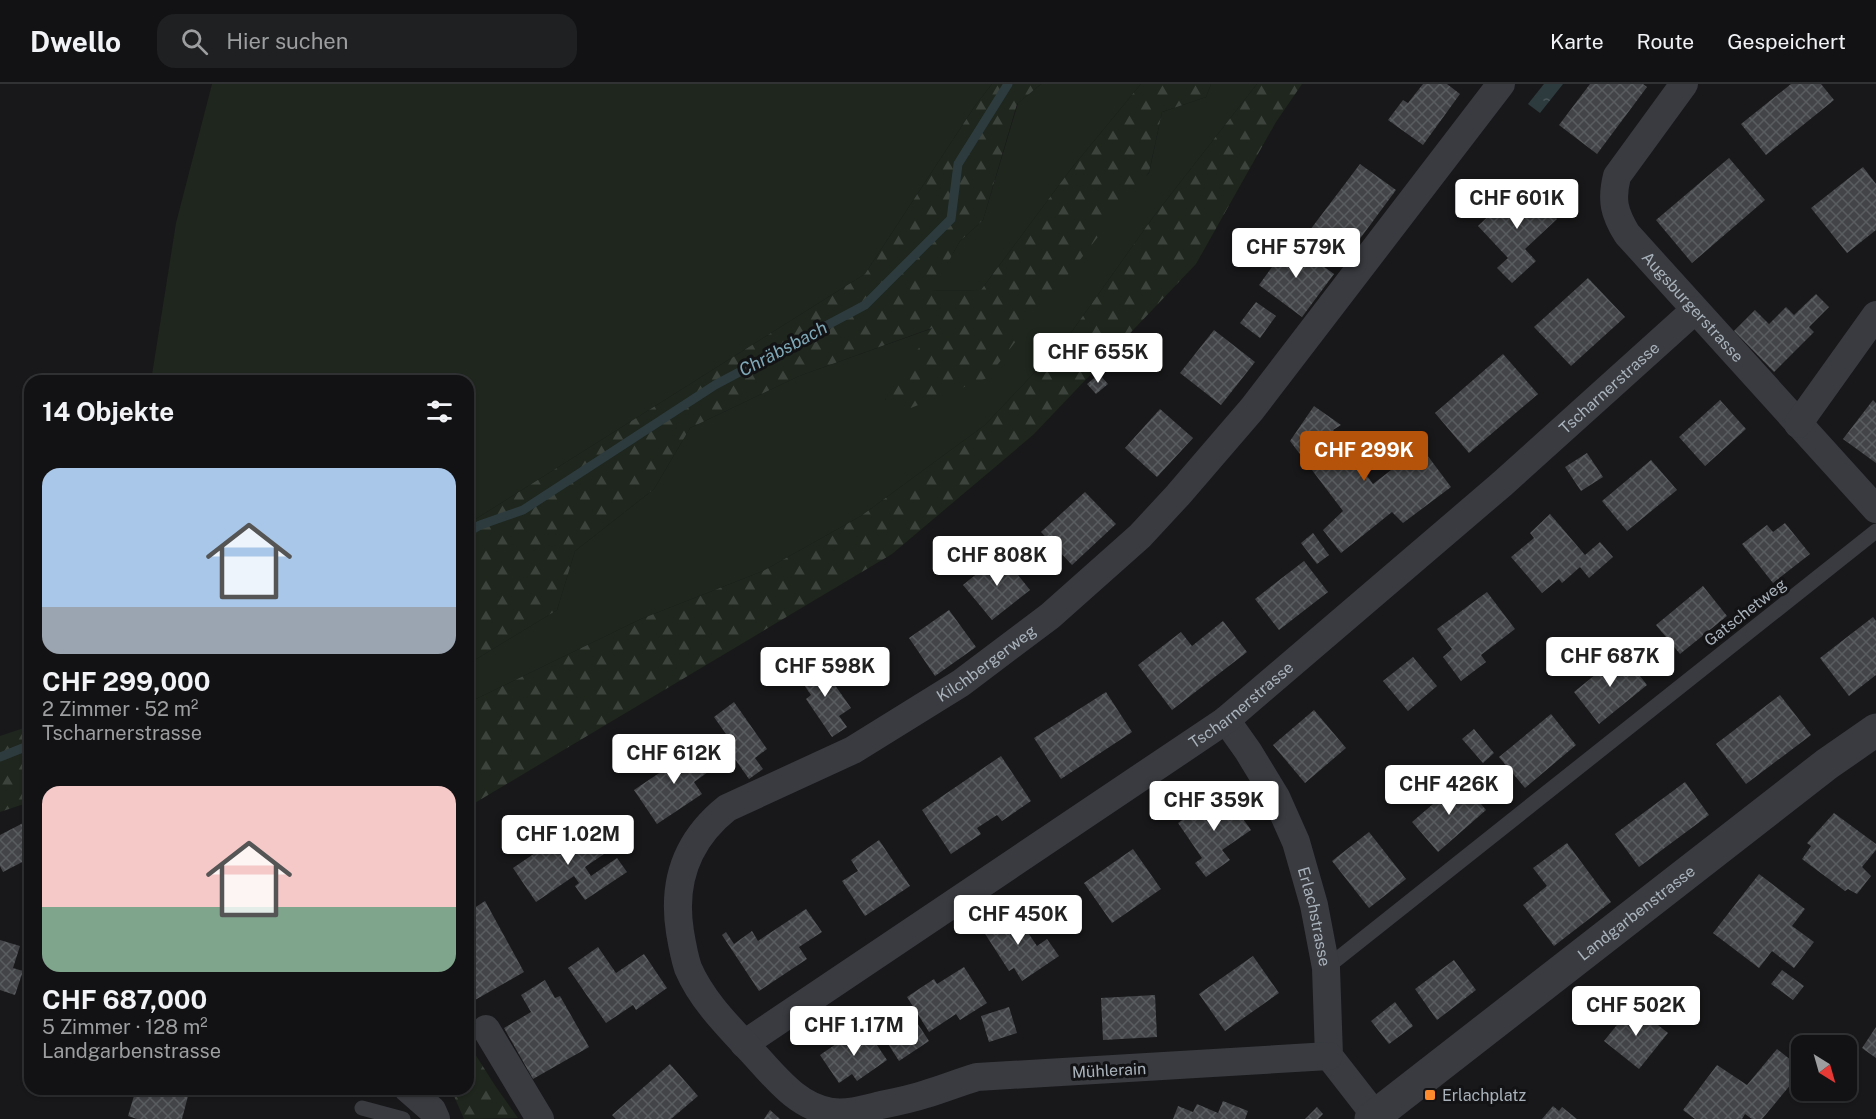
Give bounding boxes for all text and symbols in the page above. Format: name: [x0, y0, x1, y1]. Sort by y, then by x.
search box: [157, 14, 577, 68]
text: Dwello: [30, 25, 121, 58]
icon: search: [178, 25, 211, 58]
text: Hier suchen: [226, 28, 349, 54]
text: Karte: [1550, 29, 1604, 54]
text: Route: [1637, 29, 1694, 54]
text: Gespeichert: [1727, 29, 1846, 54]
pin: CHF 601K: [1455, 179, 1579, 230]
text: CHF 601K: [1469, 186, 1565, 210]
pin: CHF 579K: [1234, 228, 1358, 279]
text: CHF 579K: [1246, 235, 1346, 259]
street label: Augsburgerstrasse: [1638, 248, 1747, 366]
water label: Chräbsbach: [735, 317, 831, 381]
pin: CHF 655K: [1036, 333, 1160, 384]
street label: Tscharnerstrasse: [1555, 338, 1663, 438]
text: CHF 655K: [1047, 340, 1149, 364]
icon: filters: [423, 395, 456, 428]
text: 14 Objekte: [42, 396, 174, 427]
pin: CHF 299K: [1302, 431, 1426, 482]
text: CHF 299K: [1314, 438, 1414, 462]
icon: home: [195, 507, 303, 615]
pin: CHF 808K: [935, 536, 1059, 587]
text: CHF 808K: [947, 543, 1047, 567]
street label: Gatschetweg: [1701, 575, 1790, 650]
street label: Kilchbergerweg: [933, 621, 1040, 706]
pin: CHF 687K: [1548, 637, 1672, 688]
text: CHF 687K: [1560, 644, 1660, 668]
pin: CHF 598K: [763, 647, 887, 698]
text: CHF 598K: [775, 654, 875, 678]
street label: Tscharnerstrasse: [1185, 658, 1297, 752]
text: CHF 299,000: [42, 666, 211, 697]
text: 2 Zimmer · 52 m²: [42, 697, 198, 721]
text: Tscharnerstrasse: [42, 721, 202, 745]
pin: CHF 612K: [612, 734, 736, 785]
text: CHF 612K: [626, 741, 722, 765]
pin: CHF 426K: [1387, 765, 1511, 816]
text: CHF 426K: [1399, 772, 1499, 796]
pin: CHF 359K: [1152, 781, 1276, 832]
text: CHF 359K: [1164, 788, 1264, 812]
pin: CHF 1.02M: [499, 815, 637, 866]
text: CHF 1.02M: [516, 822, 620, 846]
icon: home: [195, 825, 303, 933]
street label: Landgarbenstrasse: [1574, 861, 1699, 965]
street label: Erlachstrasse: [1294, 865, 1334, 968]
pin: CHF 450K: [956, 895, 1080, 946]
text: CHF 450K: [968, 902, 1068, 926]
text: CHF 687,000: [42, 984, 207, 1015]
pin: CHF 502K: [1574, 986, 1698, 1037]
text: CHF 502K: [1586, 993, 1686, 1017]
pin: CHF 1.17M: [785, 1006, 923, 1057]
text: CHF 1.17M: [804, 1013, 904, 1037]
text: 5 Zimmer · 128 m²: [42, 1015, 208, 1039]
north arrow: [1791, 1035, 1857, 1101]
map controls: [1791, 1035, 1857, 1101]
text: Landgarbenstrasse: [42, 1039, 221, 1063]
street label: Mühlerain: [1071, 1059, 1147, 1082]
place label: Erlachplatz: [1442, 1086, 1526, 1105]
marker: Erlachplatz: [1423, 1088, 1437, 1102]

